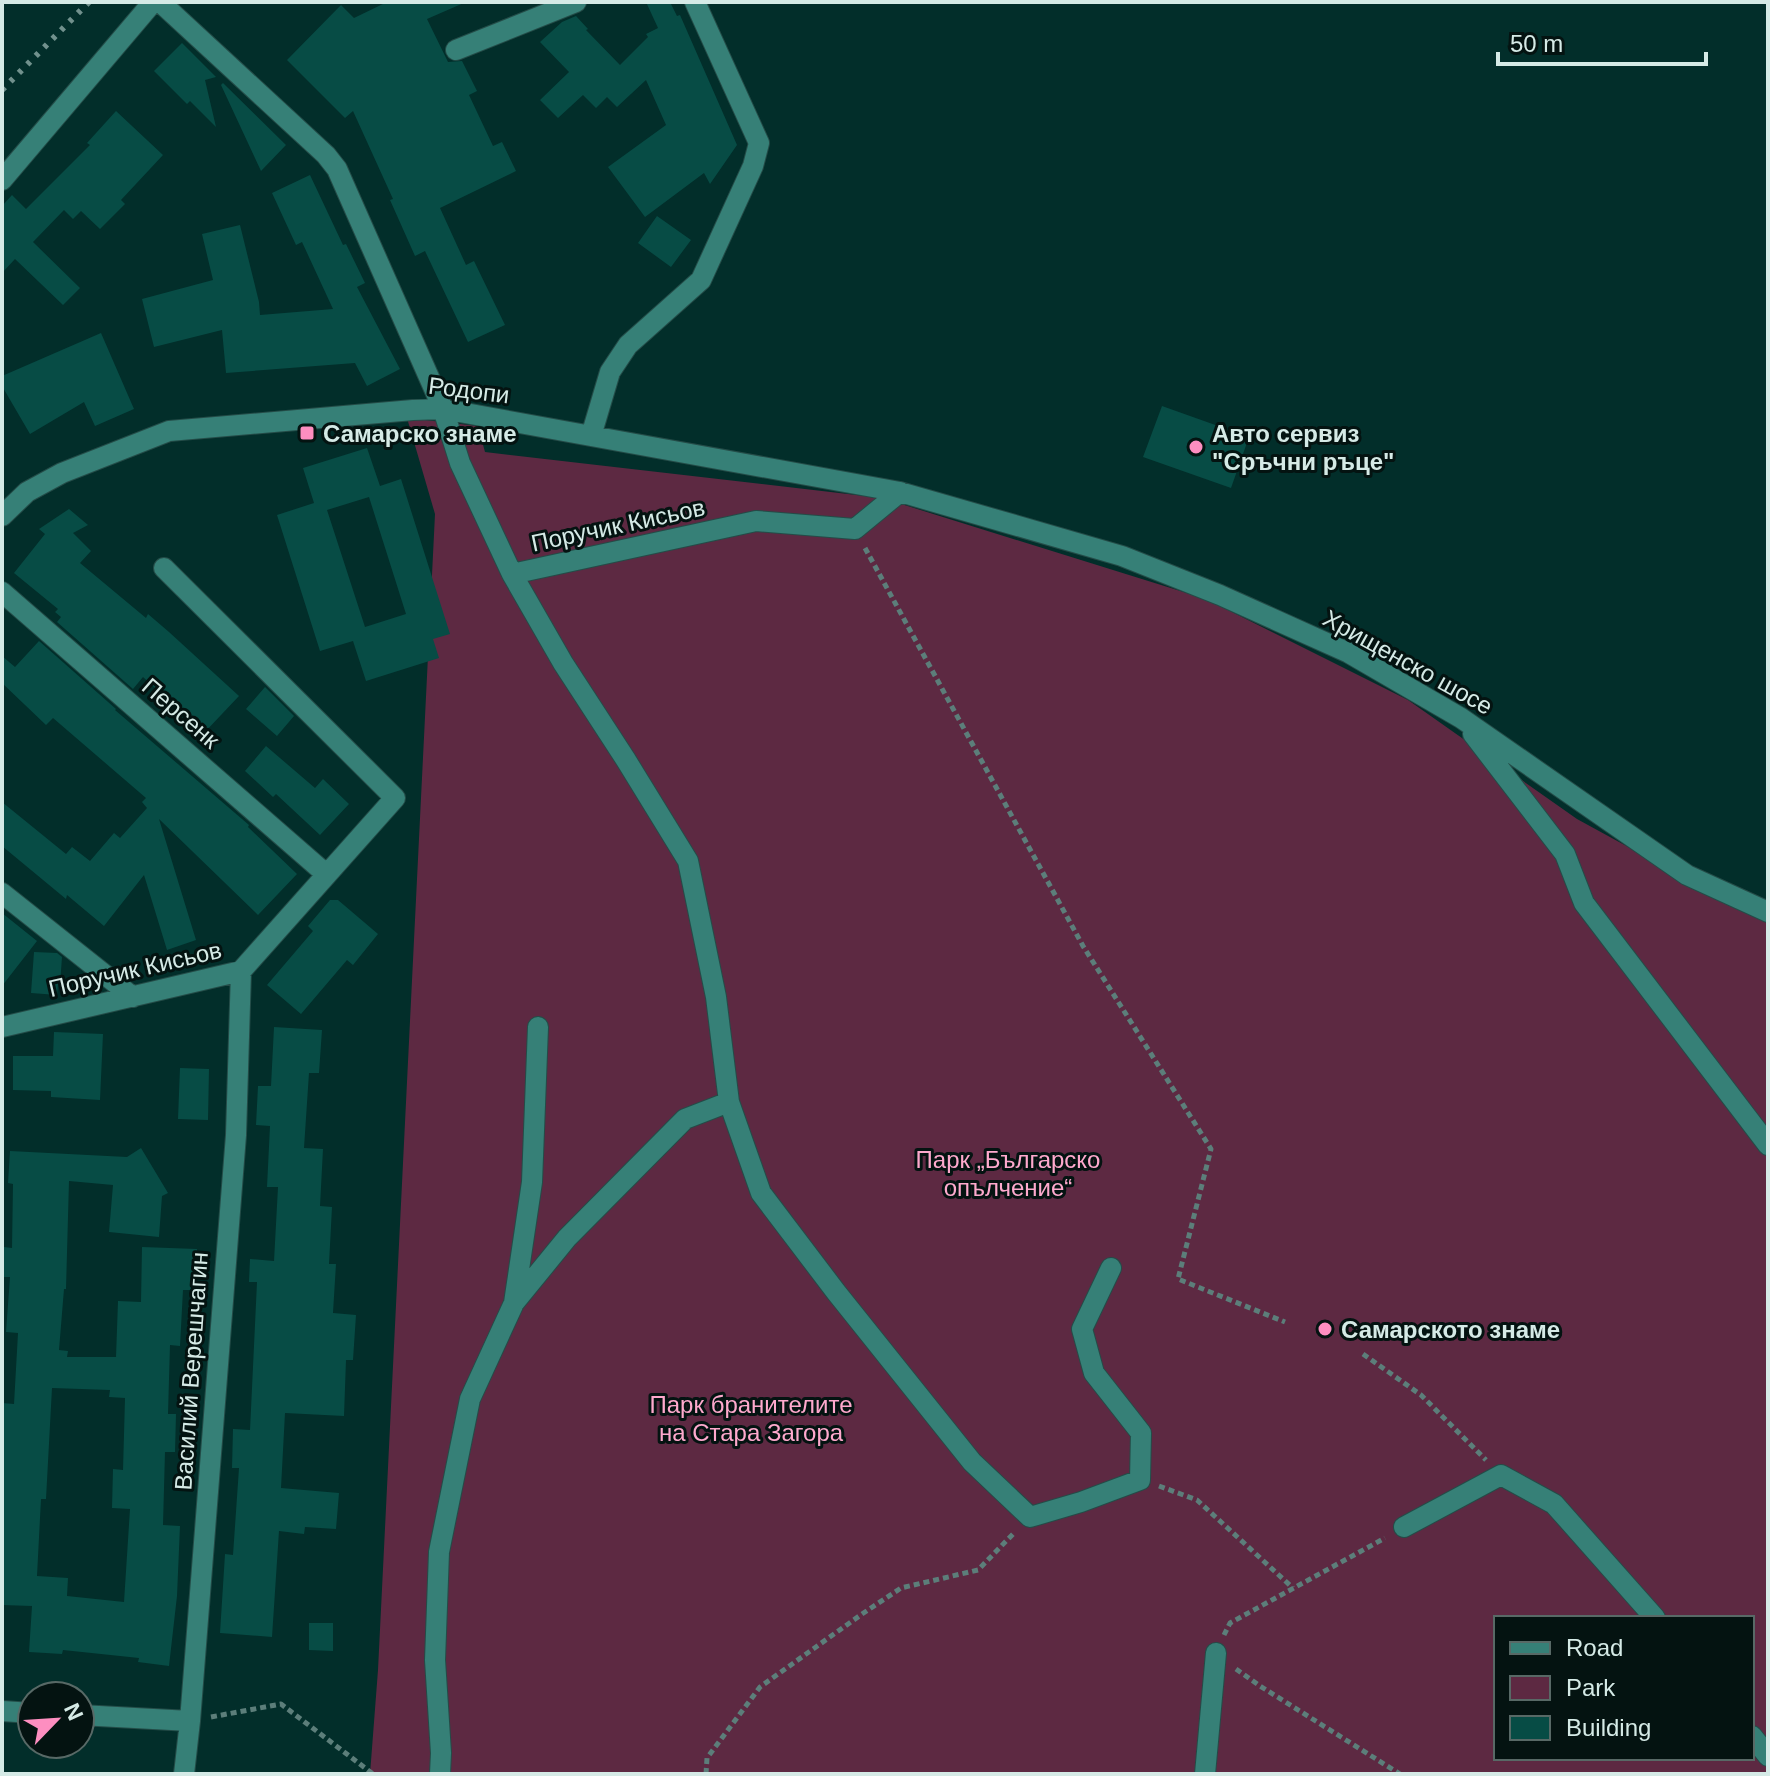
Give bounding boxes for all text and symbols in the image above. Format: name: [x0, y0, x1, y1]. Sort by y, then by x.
scale bar: [1498, 16, 1706, 66]
text: 50 m: [1510, 30, 1563, 57]
street label: Родопи: [427, 372, 511, 408]
place label: Самарско знаме: [323, 420, 517, 447]
place label: Авто сервиз "Сръчни ръце": [1212, 420, 1394, 475]
marker: Самарско знаме: [298, 424, 316, 442]
marker: Авто сервиз "Сръчни ръце": [1187, 438, 1205, 456]
street label: Поручик Кисьов: [529, 493, 707, 557]
street label: Хрищенско шосе: [1319, 604, 1497, 720]
street label: Персенк: [137, 672, 225, 754]
street label: Поручик Кисьов: [46, 936, 224, 1002]
park label: Парк „Българско опълчение“: [916, 1146, 1100, 1201]
street label: Василий Верешчагин: [169, 1251, 213, 1491]
place label: Самарското знаме: [1341, 1316, 1560, 1343]
marker: Самарското знаме: [1316, 1320, 1334, 1338]
park label: Парк бранителите на Стара Загора: [650, 1391, 852, 1446]
legend: [1494, 1616, 1754, 1760]
text: Road: [1566, 1634, 1623, 1661]
text: Park: [1566, 1674, 1616, 1701]
north arrow: [16, 1680, 96, 1760]
text: N: [59, 1699, 88, 1724]
text: Building: [1566, 1714, 1651, 1741]

